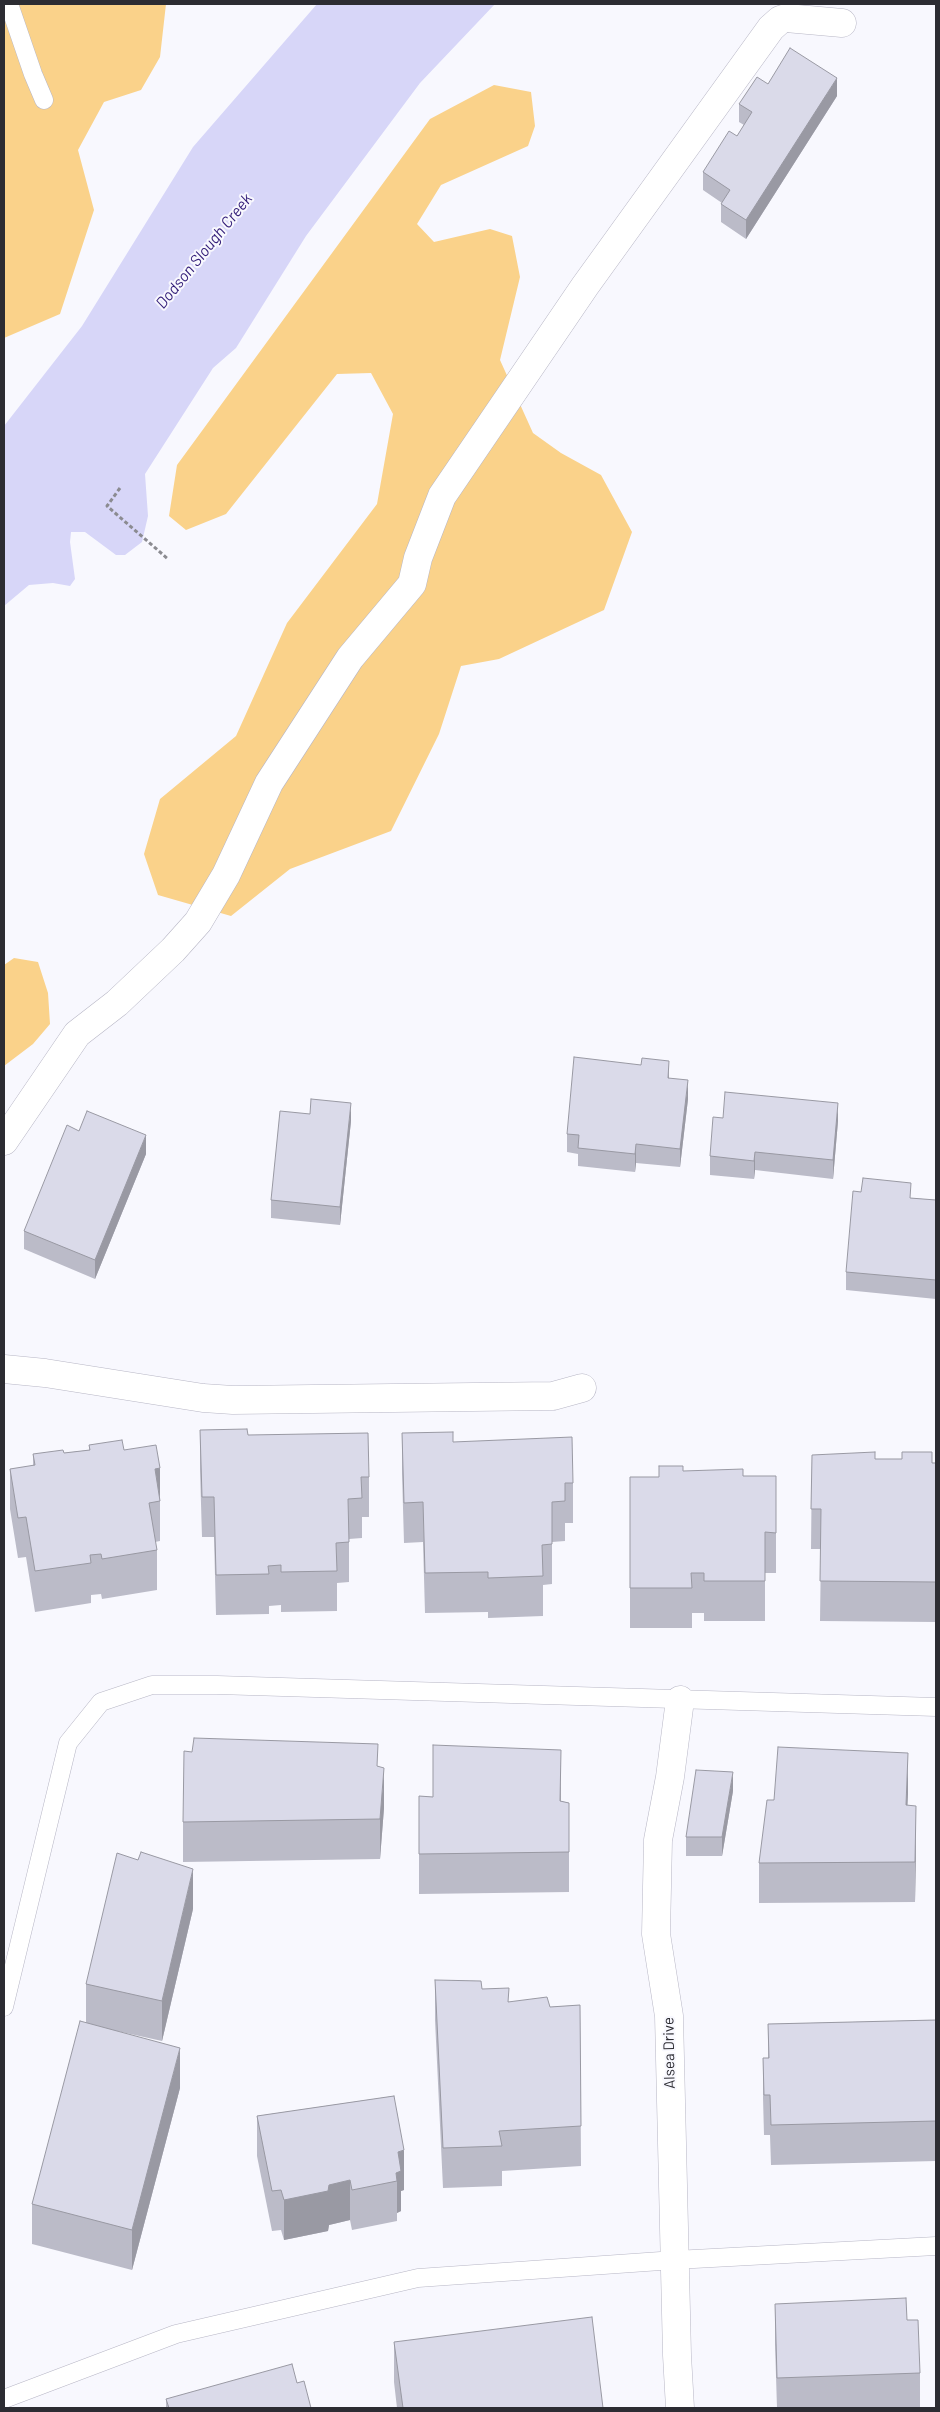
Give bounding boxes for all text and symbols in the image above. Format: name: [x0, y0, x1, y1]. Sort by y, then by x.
water label: Dodson Slough Creek: [152, 190, 256, 312]
street label: Alsea Drive: [659, 2017, 679, 2089]

